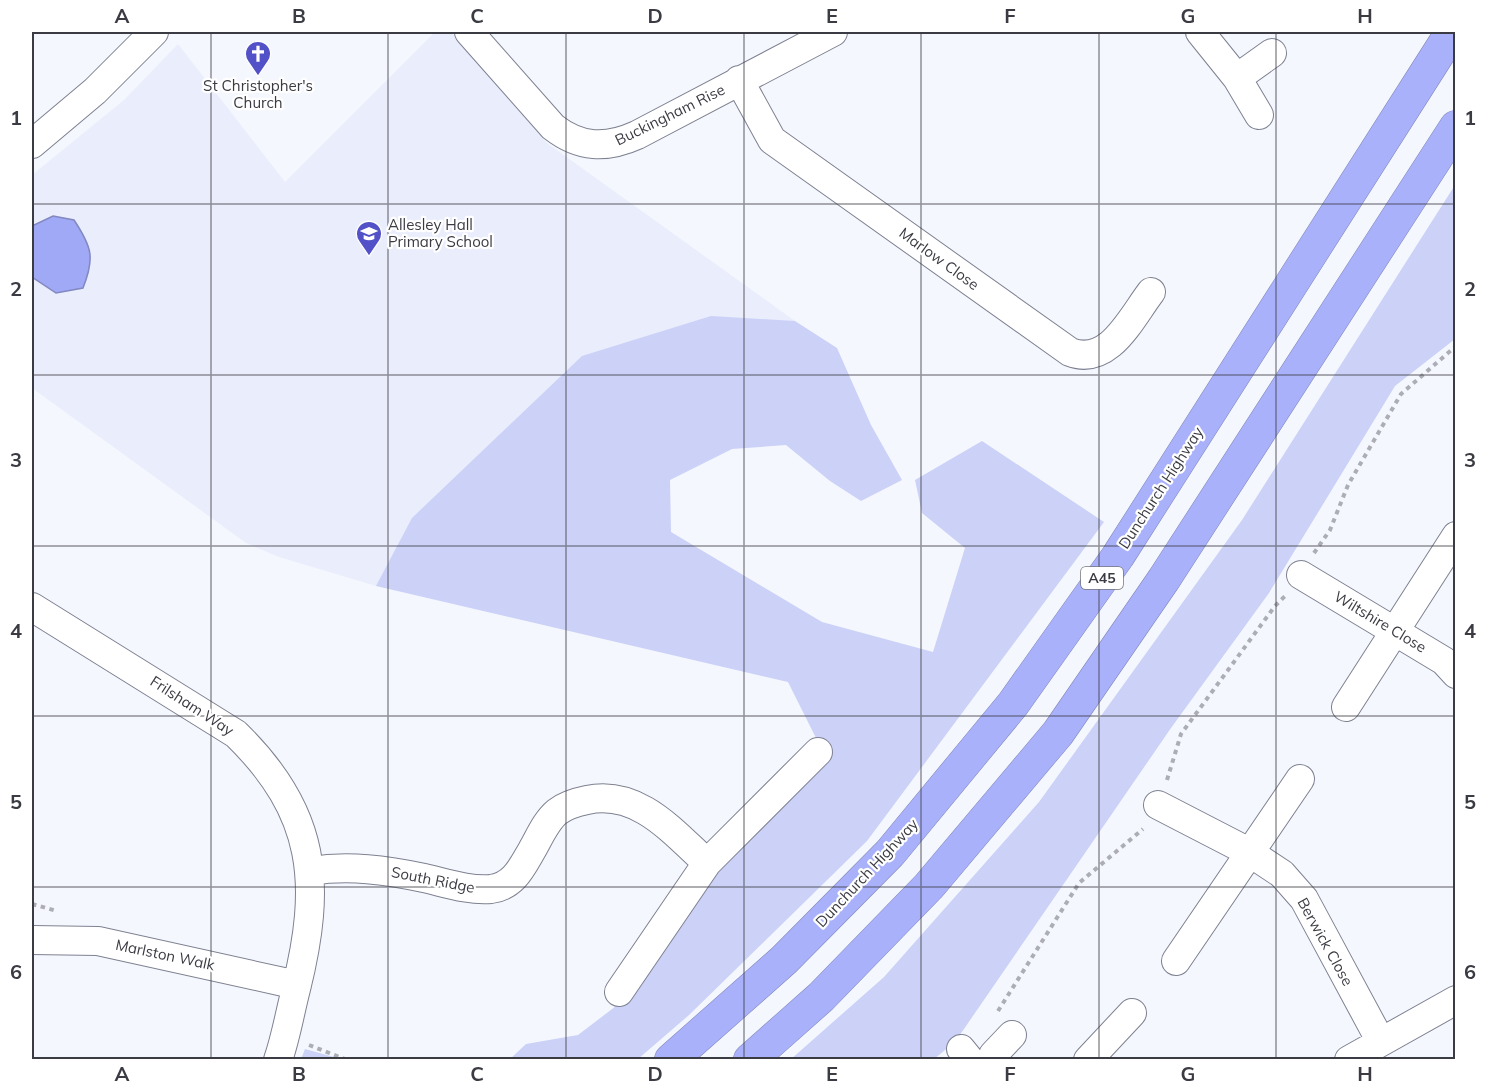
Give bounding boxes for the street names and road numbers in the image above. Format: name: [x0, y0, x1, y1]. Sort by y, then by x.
street label: Buckingham Rise: [612, 80, 728, 149]
street label: Marlow Close: [896, 223, 983, 294]
street label: Dunchurch Highway: [1114, 423, 1207, 552]
road number: A45: [1081, 567, 1123, 589]
street label: Wiltshire Close: [1331, 587, 1430, 657]
street label: Frilsham Way: [147, 672, 238, 740]
street label: Dunchurch Highway: [811, 814, 922, 931]
street label: South Ridge: [390, 862, 476, 897]
street label: Berwick Close: [1293, 894, 1357, 989]
street label: Marlston Walk: [114, 935, 217, 974]

